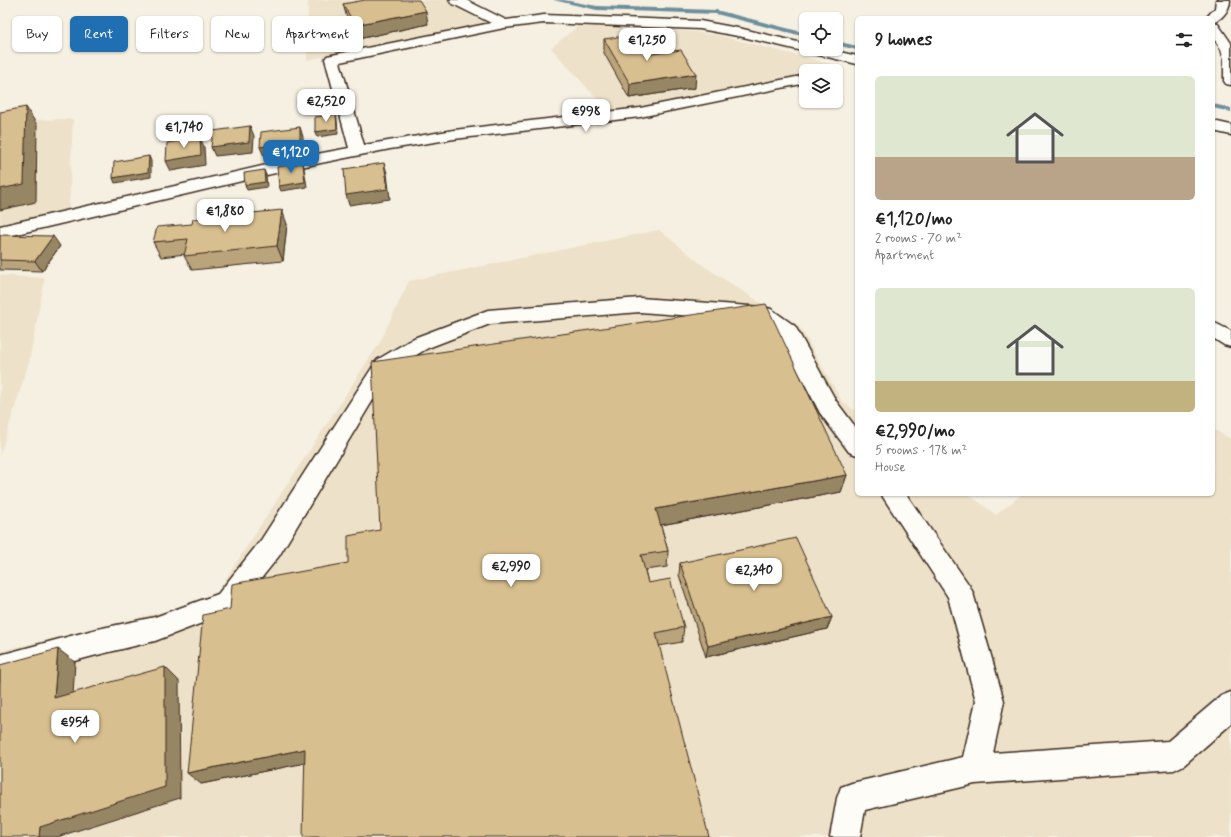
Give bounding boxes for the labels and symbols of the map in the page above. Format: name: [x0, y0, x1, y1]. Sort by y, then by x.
pin: €1,250: [614, 28, 680, 62]
pin: €2,520: [293, 89, 359, 123]
pin: €998: [562, 99, 610, 133]
pin: €1,740: [151, 115, 217, 149]
pin: €1,120: [258, 140, 324, 174]
pin: €1,880: [192, 199, 258, 233]
pin: €2,990: [478, 554, 544, 588]
pin: €2,340: [721, 558, 787, 592]
pin: €954: [51, 710, 99, 744]

